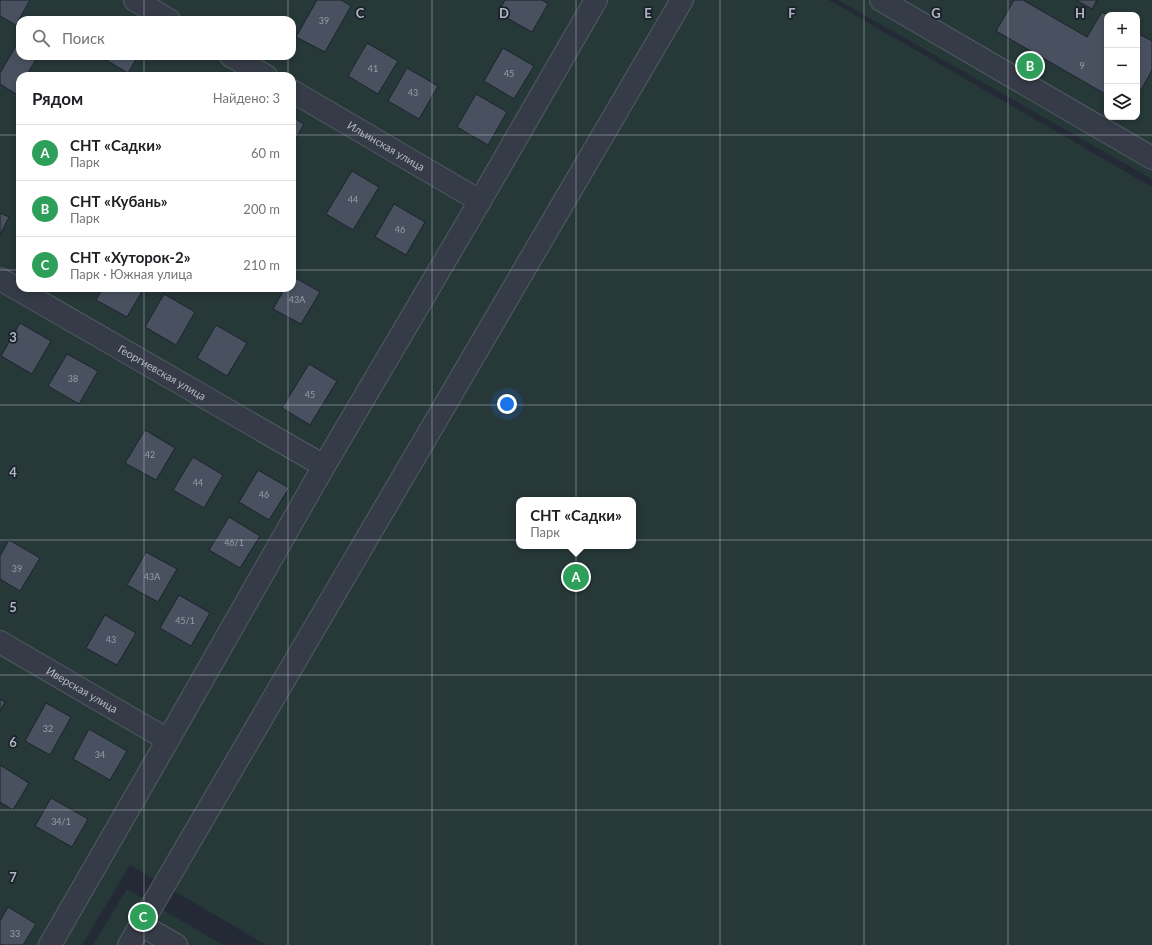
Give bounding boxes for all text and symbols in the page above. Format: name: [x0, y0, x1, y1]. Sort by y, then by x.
text: C: [356, 5, 365, 21]
text: D: [499, 5, 509, 21]
text: E: [644, 5, 652, 21]
text: F: [788, 5, 796, 21]
text: G: [931, 5, 941, 21]
text: H: [1075, 5, 1085, 21]
map controls: [1104, 12, 1140, 120]
button: +: [1104, 12, 1140, 48]
house number: 39: [319, 15, 329, 26]
search box: [16, 16, 296, 60]
icon: search: [30, 27, 52, 49]
text: Поиск: [62, 29, 105, 47]
button: −: [1104, 48, 1140, 84]
pin: B: [1017, 51, 1043, 81]
house number: 9: [1079, 60, 1085, 71]
house number: 41: [368, 63, 378, 74]
house number: 45: [504, 68, 514, 79]
button: layers: [1104, 84, 1140, 120]
house number: 43: [408, 87, 418, 98]
text: Рядом: [32, 88, 83, 109]
text: Найдено: 3: [213, 90, 280, 106]
street label: Ильинская улица: [345, 118, 427, 173]
text: СНТ «Садки»: [70, 136, 162, 154]
text: A: [40, 145, 50, 161]
text: 60 m: [251, 145, 280, 161]
text: Парк: [70, 154, 100, 170]
text: СНТ «Кубань»: [70, 192, 168, 210]
house number: 44: [348, 194, 358, 205]
text: B: [41, 201, 49, 217]
text: 200 m: [243, 201, 280, 217]
text: Парк: [70, 210, 100, 226]
house number: 46: [395, 224, 405, 235]
text: СНТ «Хуторок-2»: [70, 248, 190, 266]
text: C: [41, 257, 49, 273]
text: 210 m: [243, 257, 280, 273]
text: Парк · Южная улица: [70, 266, 192, 282]
house number: 43А: [289, 294, 306, 305]
text: 3: [9, 329, 17, 345]
street label: Георгиевская улица: [116, 342, 208, 402]
house number: 38: [68, 373, 78, 384]
house number: 45: [305, 389, 315, 400]
your location: [497, 394, 517, 414]
house number: 42: [145, 449, 155, 460]
text: 4: [9, 464, 17, 480]
house number: 44: [193, 477, 203, 488]
house number: 46: [259, 489, 269, 500]
popup: [516, 497, 636, 549]
text: СНТ «Садки»: [530, 506, 622, 524]
text: Парк: [530, 524, 560, 540]
house number: 46/1: [224, 537, 244, 548]
pin: A: [563, 562, 589, 592]
house number: 39: [12, 563, 22, 574]
house number: 43А: [144, 571, 161, 582]
text: 5: [9, 599, 17, 615]
house number: 45/1: [175, 615, 195, 626]
house number: 43: [106, 634, 116, 645]
street label: Иверская улица: [44, 664, 120, 715]
house number: 32: [43, 723, 53, 734]
text: 6: [9, 734, 17, 750]
house number: 34: [95, 749, 105, 760]
house number: 34/1: [51, 816, 71, 827]
text: 7: [9, 869, 17, 885]
pin: C: [130, 902, 156, 932]
house number: 33: [10, 928, 20, 939]

